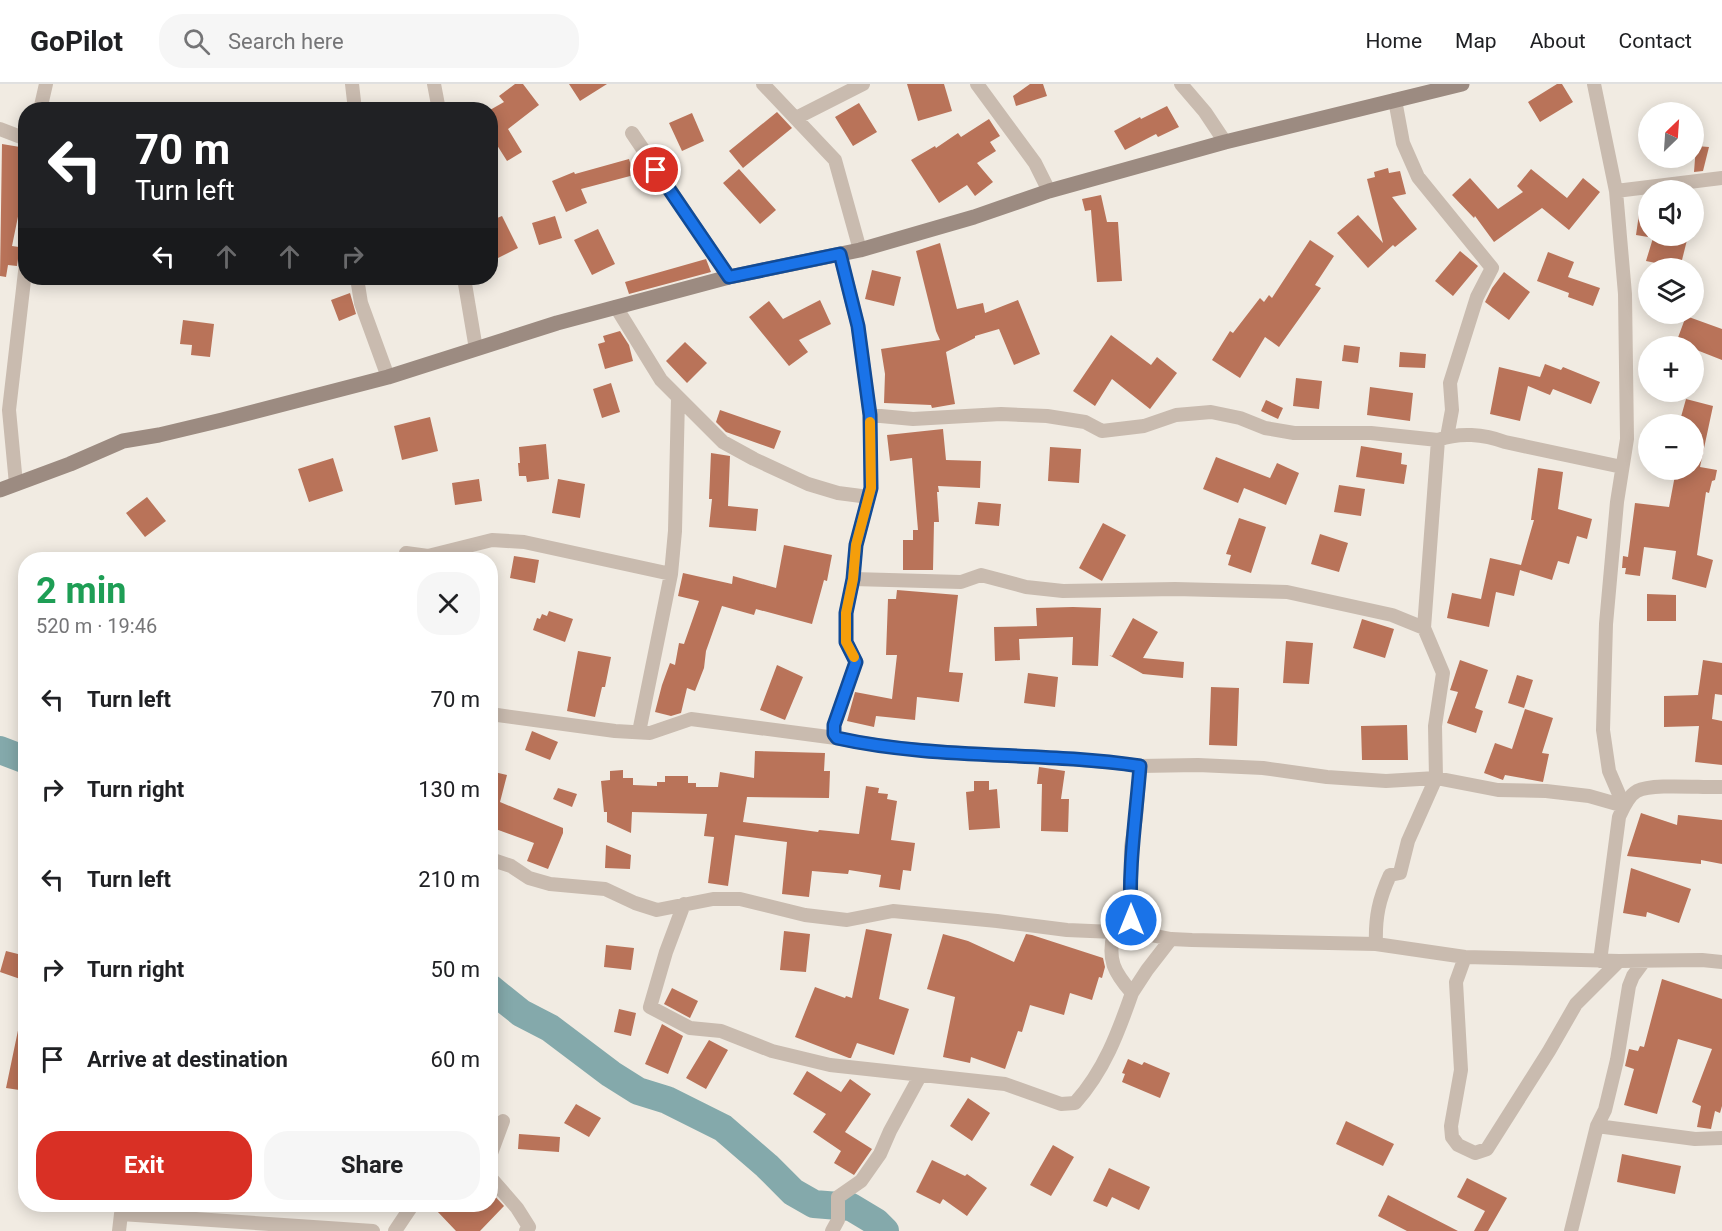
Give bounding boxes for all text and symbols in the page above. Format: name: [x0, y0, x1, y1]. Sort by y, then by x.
search box: [159, 14, 579, 68]
text: GoPilot: [30, 25, 123, 58]
icon: search: [180, 25, 213, 58]
text: Search here: [228, 29, 344, 54]
text: Home: [1366, 29, 1422, 53]
text: Map: [1455, 29, 1497, 53]
text: About: [1530, 29, 1586, 53]
text: Contact: [1619, 29, 1692, 53]
north arrow: [1638, 102, 1704, 168]
map controls: [1638, 102, 1704, 480]
text: 70 m: [135, 125, 230, 174]
icon: left: [36, 126, 114, 204]
pin: [630, 144, 681, 195]
icon: arrive: [639, 153, 672, 186]
text: Turn left: [135, 175, 235, 207]
button: sound: [1638, 180, 1704, 246]
icon: left: [147, 240, 180, 273]
icon: ahead: [210, 240, 243, 273]
icon: ahead: [273, 240, 306, 273]
icon: right: [336, 240, 369, 273]
button: layers: [1638, 258, 1704, 324]
button: +: [1638, 336, 1704, 402]
button: −: [1638, 414, 1704, 480]
text: 2 min: [36, 570, 127, 612]
button: close: [417, 572, 480, 635]
text: 520 m · 19:46: [36, 614, 157, 638]
icon: left: [36, 683, 69, 716]
text: Turn left: [87, 687, 171, 712]
text: 70 m: [431, 687, 480, 712]
icon: right: [36, 773, 69, 806]
text: Turn right: [87, 777, 184, 802]
text: 130 m: [418, 777, 480, 802]
icon: left: [36, 863, 69, 896]
text: Turn left: [87, 867, 171, 892]
text: 210 m: [418, 867, 480, 892]
position arrow: [1099, 888, 1163, 952]
icon: right: [36, 953, 69, 986]
text: Turn right: [87, 957, 184, 982]
text: 50 m: [431, 957, 480, 982]
icon: arrive: [36, 1043, 69, 1076]
text: Arrive at destination: [87, 1047, 288, 1072]
text: 60 m: [431, 1047, 480, 1072]
button: Exit: [36, 1131, 252, 1200]
button: Share: [264, 1131, 480, 1200]

